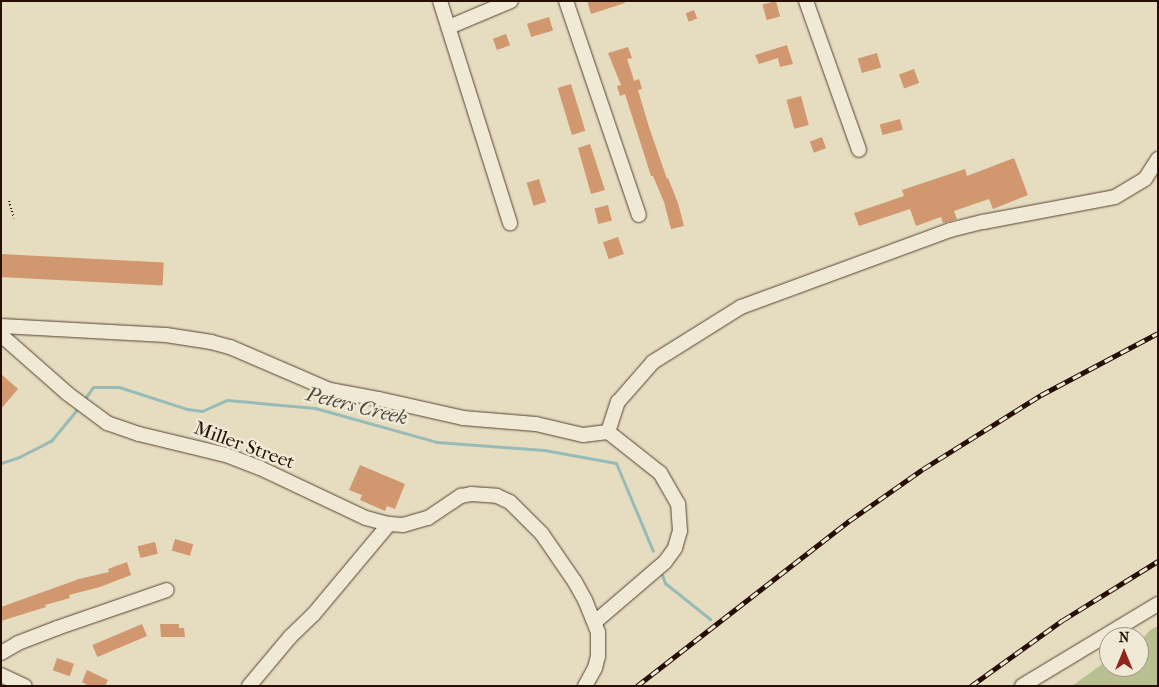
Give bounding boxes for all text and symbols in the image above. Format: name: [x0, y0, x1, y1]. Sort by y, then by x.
water label: Peters Creek: [304, 382, 410, 430]
street label: Miller Street: [191, 417, 297, 475]
north arrow: [1099, 627, 1149, 677]
text: N: [1119, 629, 1129, 646]

